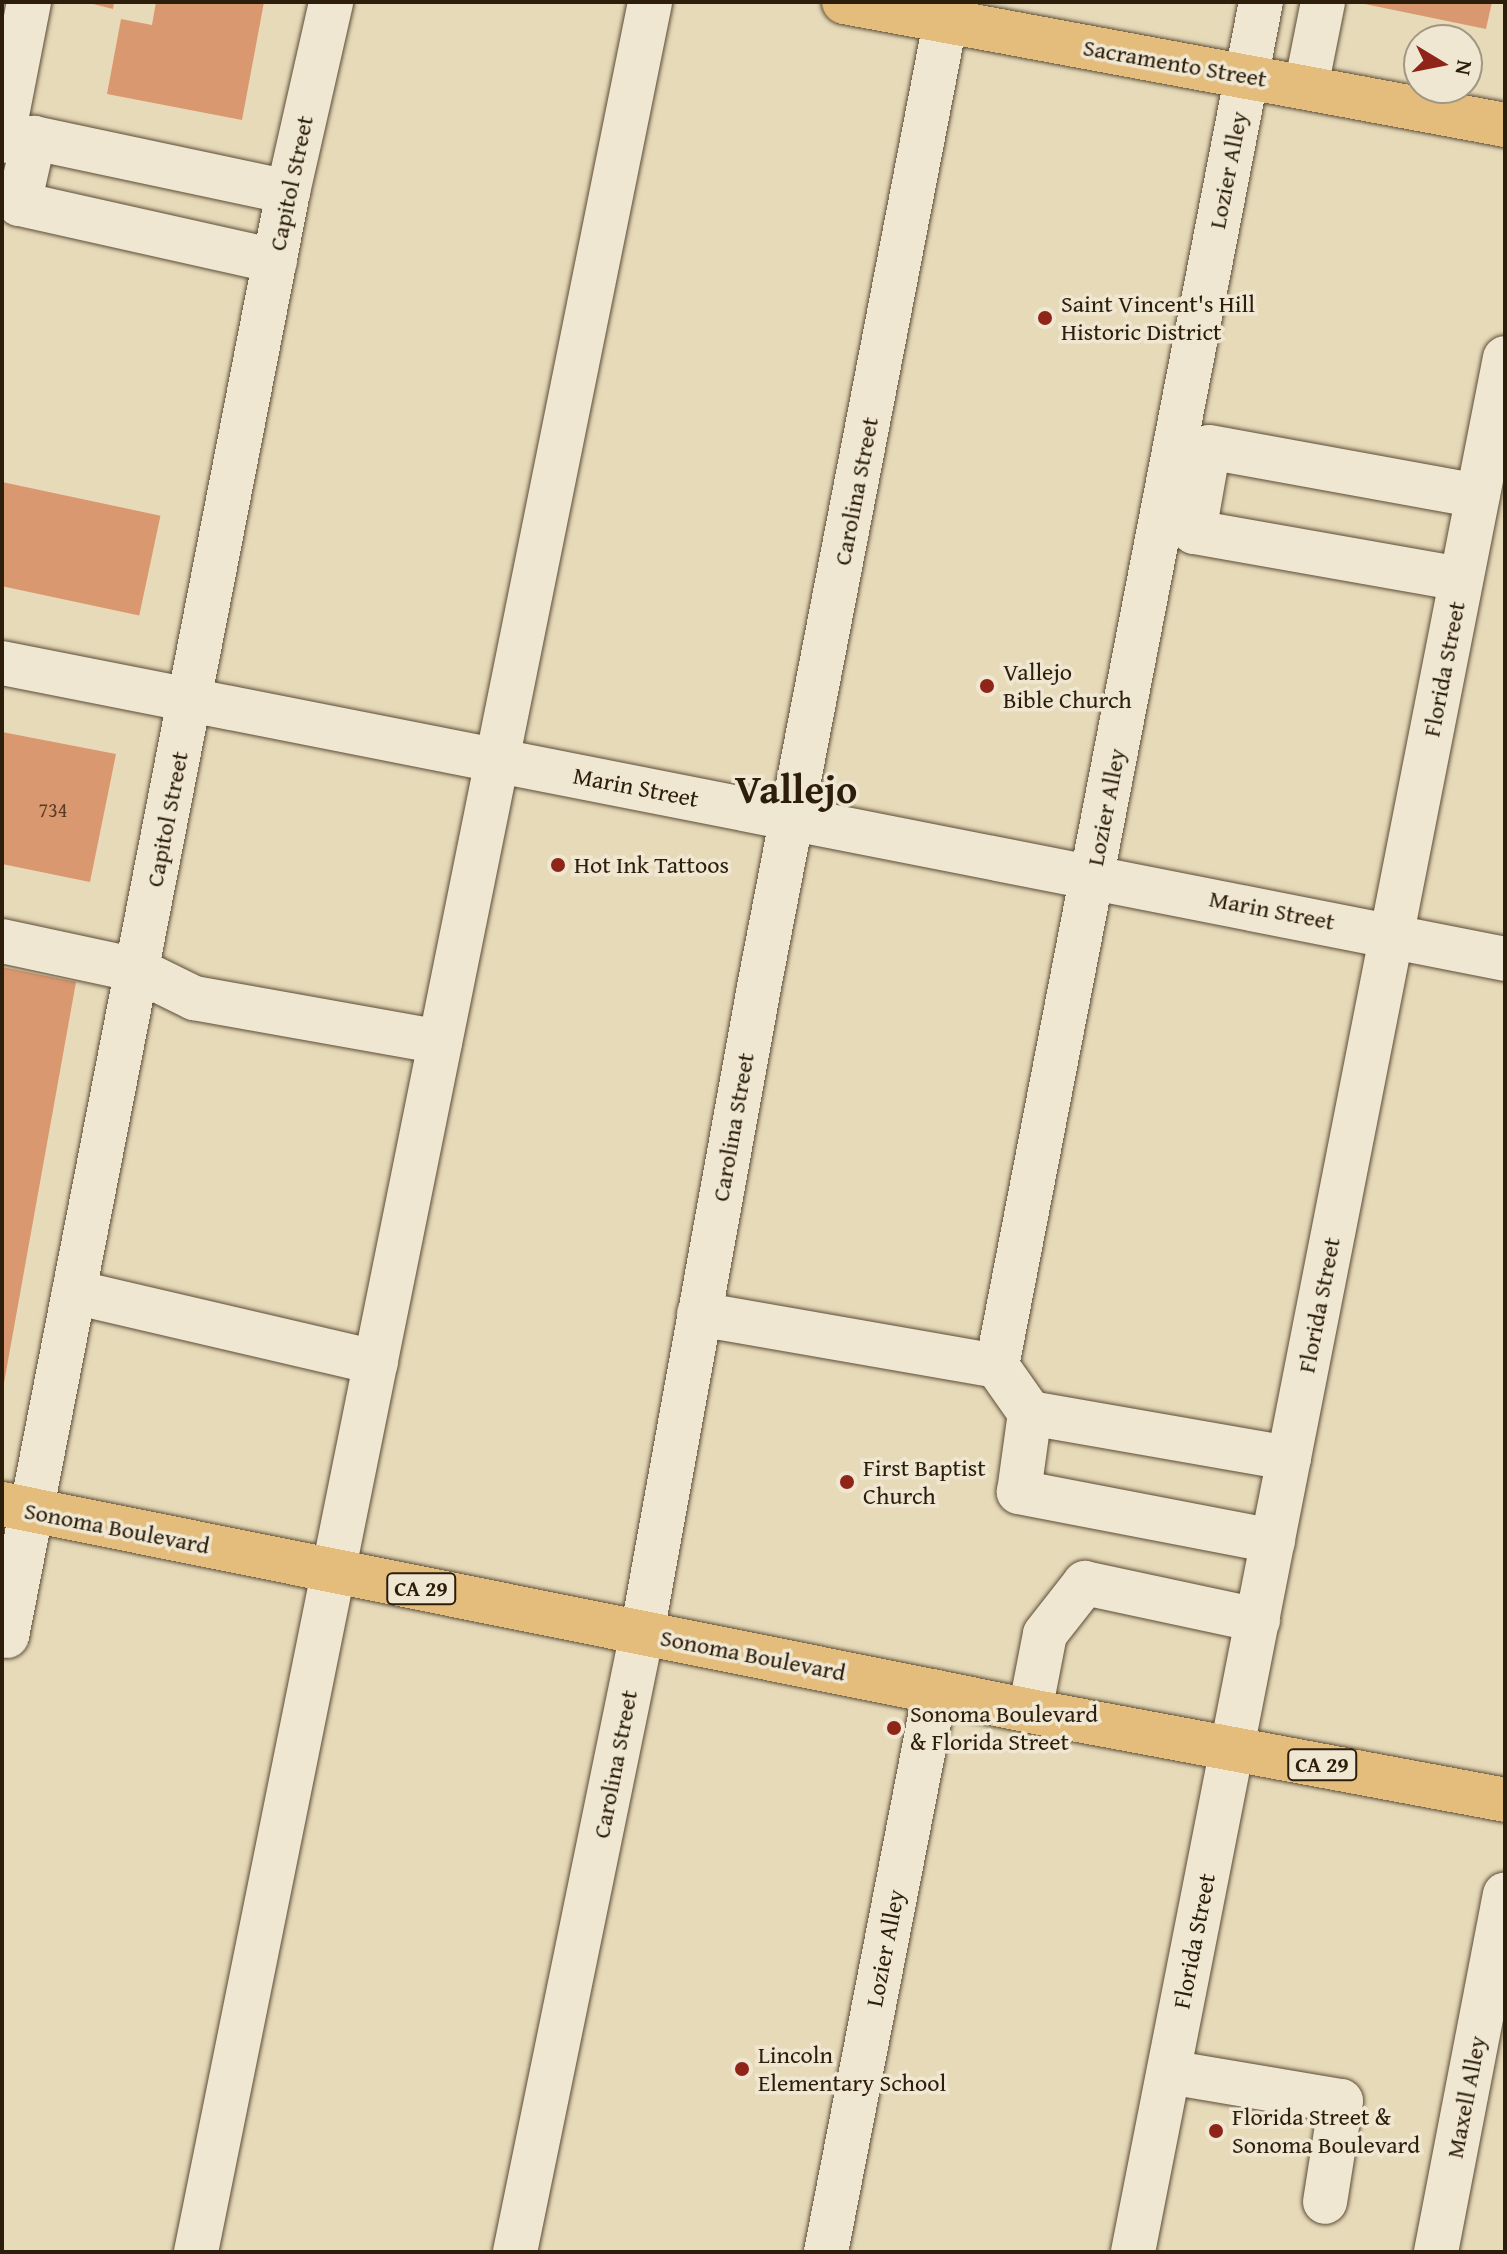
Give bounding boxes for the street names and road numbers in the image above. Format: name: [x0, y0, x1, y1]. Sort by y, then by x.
street label: Sacramento Street: [1081, 33, 1269, 93]
street label: Lozier Alley: [1203, 109, 1253, 231]
street label: Capitol Street: [263, 113, 319, 253]
street label: Carolina Street: [828, 414, 884, 568]
street label: Florida Street: [1417, 599, 1471, 739]
street label: Lozier Alley: [1081, 746, 1131, 868]
street label: Capitol Street: [140, 749, 194, 889]
street label: Marin Street: [571, 761, 701, 813]
street label: Marin Street: [1207, 884, 1337, 936]
street label: Carolina Street: [706, 1050, 760, 1204]
street label: Florida Street: [1292, 1235, 1346, 1375]
street label: Sonoma Boulevard: [22, 1496, 212, 1560]
road number: CA 29: [385, 1571, 457, 1607]
street label: Sonoma Boulevard: [658, 1623, 848, 1687]
street label: Carolina Street: [587, 1687, 643, 1841]
road number: CA 29: [1286, 1747, 1358, 1783]
street label: Florida Street: [1167, 1871, 1221, 2011]
street label: Lozier Alley: [860, 1887, 910, 2009]
street label: Maxell Alley: [1440, 2033, 1492, 2161]

